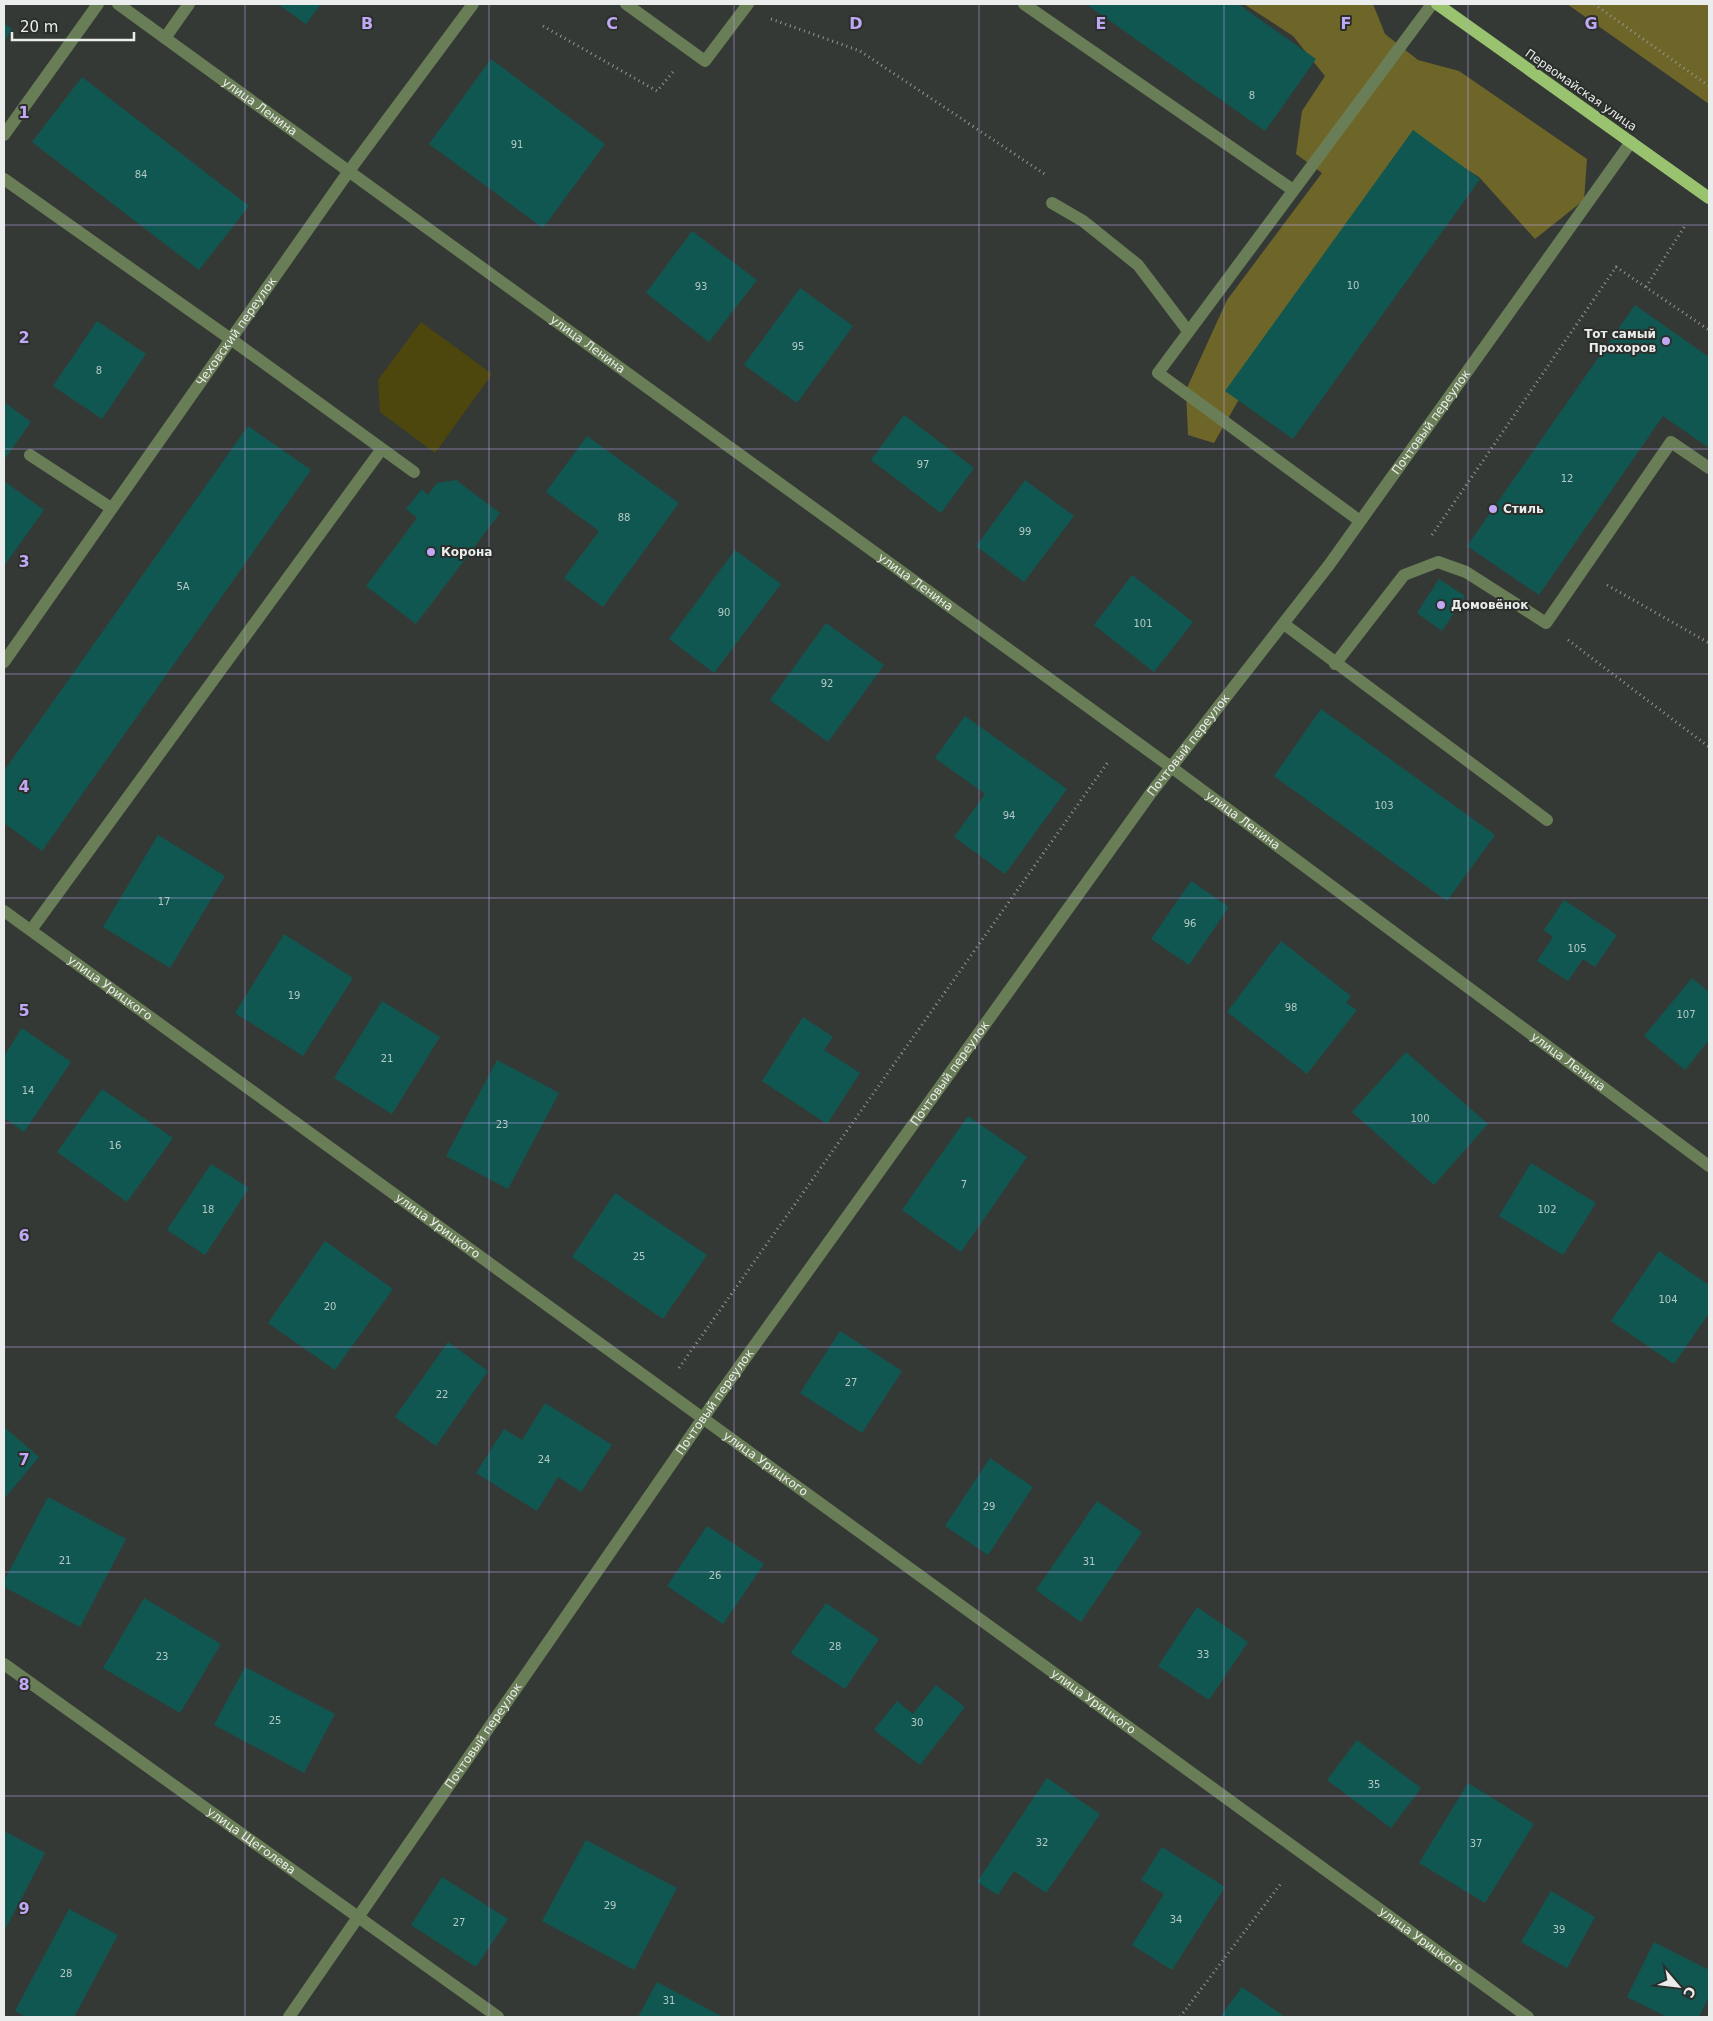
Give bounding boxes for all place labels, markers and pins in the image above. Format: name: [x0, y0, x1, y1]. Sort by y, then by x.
place label: Тот самый Прохоров: [1584, 327, 1656, 355]
marker: Тот самый Прохоров: [1660, 335, 1672, 347]
place label: Стиль: [1503, 502, 1544, 516]
marker: Стиль: [1487, 503, 1499, 515]
place label: Корона: [441, 545, 492, 559]
marker: Корона: [425, 546, 437, 558]
place label: Домовёнок: [1451, 598, 1528, 612]
marker: Домовёнок: [1435, 599, 1447, 611]

